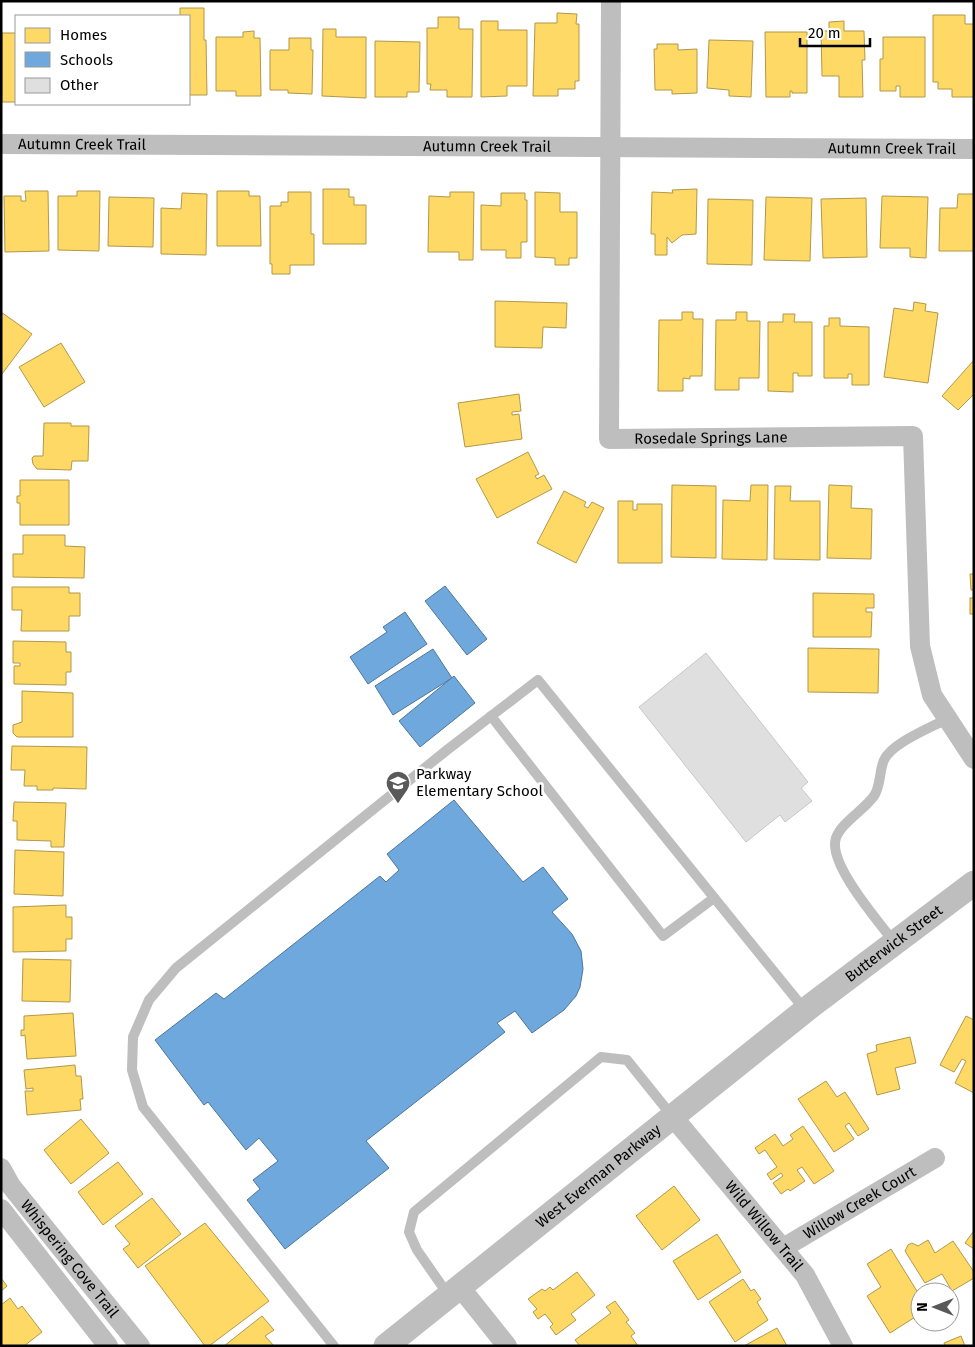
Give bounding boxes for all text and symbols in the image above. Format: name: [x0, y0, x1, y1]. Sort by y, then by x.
legend: [15, 15, 190, 105]
scale bar: [800, 15, 870, 47]
text: 20 m: [808, 24, 841, 42]
text: Homes: [60, 26, 107, 44]
text: Schools: [60, 51, 113, 69]
text: Other: [60, 76, 99, 94]
street label: Autumn Creek Trail: [18, 135, 147, 154]
street label: Autumn Creek Trail: [423, 137, 552, 156]
street label: Autumn Creek Trail: [828, 139, 957, 158]
street label: Rosedale Springs Lane: [634, 428, 788, 448]
place label: Parkway Elementary School: [416, 765, 544, 800]
school or university icon: Parkway Elementary School: [385, 770, 411, 804]
street label: Butterwick Street: [842, 901, 946, 986]
street label: West Everman Parkway: [532, 1120, 665, 1232]
street label: Willow Creek Court: [800, 1162, 919, 1243]
street label: Wild Willow Trail: [721, 1177, 807, 1275]
street label: Whispering Cove Trail: [17, 1196, 123, 1322]
north arrow: [910, 1282, 960, 1332]
text: N: [914, 1302, 931, 1312]

